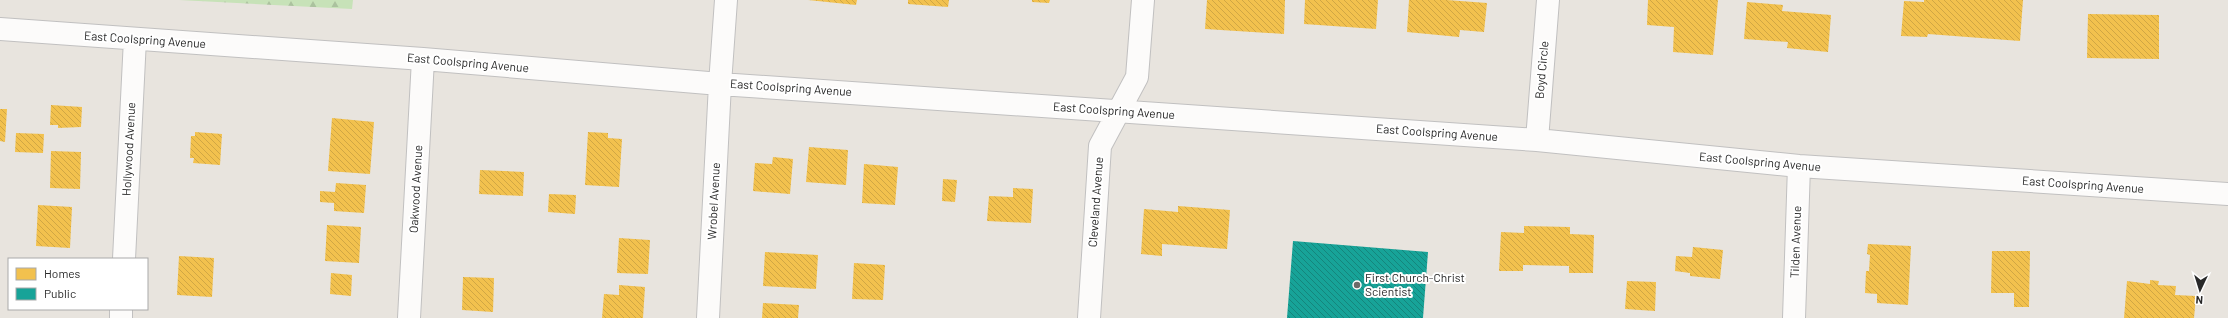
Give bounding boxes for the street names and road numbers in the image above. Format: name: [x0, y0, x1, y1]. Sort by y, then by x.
street label: East Coolspring Avenue: [84, 28, 207, 50]
street label: Boyd Circle: [1531, 40, 1551, 99]
street label: East Coolspring Avenue: [407, 50, 530, 74]
street label: East Coolspring Avenue: [730, 76, 853, 98]
street label: East Coolspring Avenue: [1053, 99, 1176, 121]
street label: Hollywood Avenue: [119, 102, 137, 196]
street label: East Coolspring Avenue: [1376, 121, 1499, 143]
street label: Oakwood Avenue: [406, 145, 424, 233]
street label: East Coolspring Avenue: [1699, 149, 1822, 173]
street label: Cleveland Avenue: [1085, 156, 1105, 248]
street label: Wrobel Avenue: [704, 162, 722, 240]
street label: East Coolspring Avenue: [2022, 173, 2145, 195]
street label: Tilden Avenue: [1787, 206, 1803, 278]

